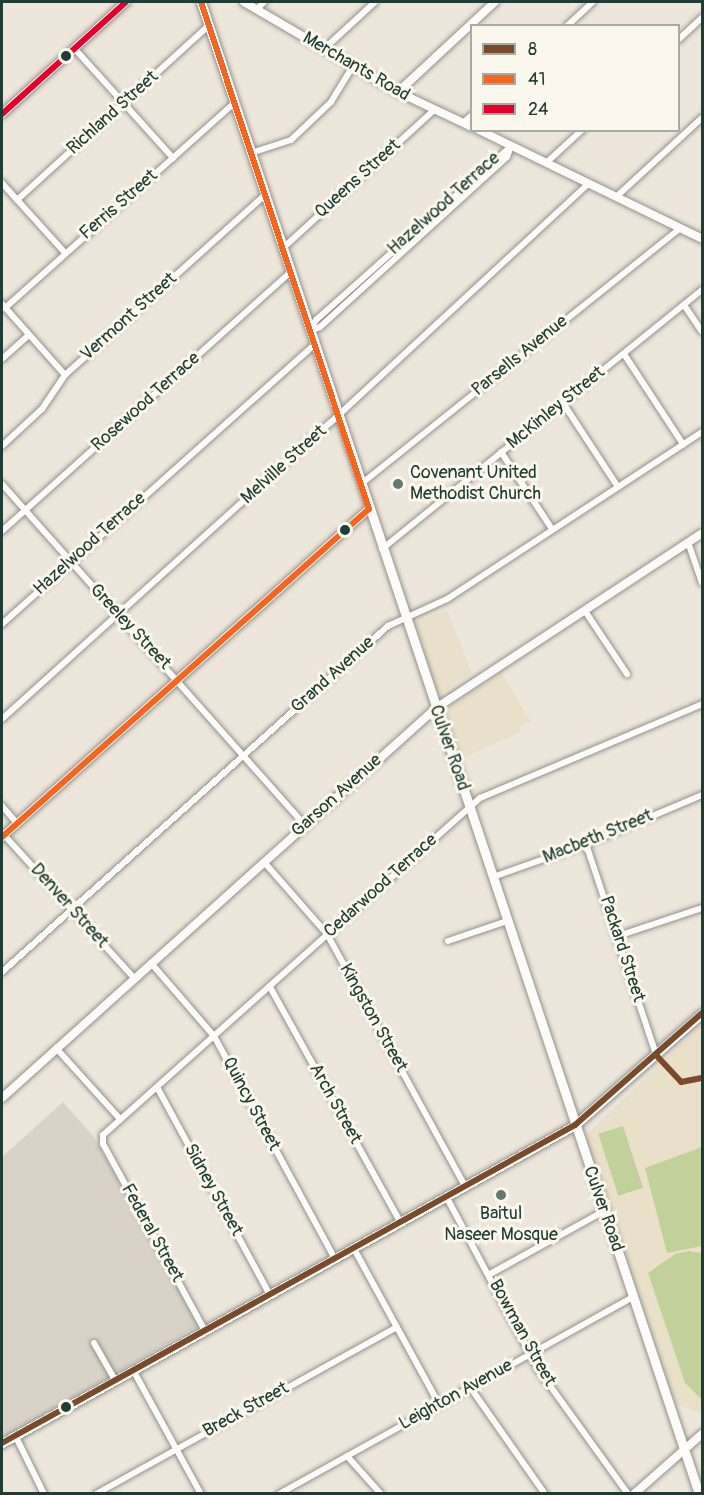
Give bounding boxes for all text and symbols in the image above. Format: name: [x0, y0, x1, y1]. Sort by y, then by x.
legend: [470, 24, 680, 132]
street label: Merchants Road: [299, 28, 413, 106]
text: 8: [528, 38, 537, 61]
unlabelled marker: [60, 50, 72, 62]
street label: Richland Street: [63, 66, 163, 160]
text: 41: [528, 68, 545, 91]
text: 24: [528, 98, 549, 121]
street label: Queens Street: [311, 135, 405, 223]
street label: Hazelwood Terrace: [383, 148, 505, 260]
street label: Ferris Street: [76, 165, 162, 245]
street label: Vermont Street: [77, 268, 181, 366]
street label: Parsells Avenue: [468, 311, 572, 401]
street label: Rosewood Terrace: [87, 348, 205, 456]
street label: McKinley Street: [503, 362, 609, 454]
street label: Melville Street: [237, 421, 331, 509]
place label: Covenant United Methodist Church: [410, 463, 541, 506]
marker: Covenant United Methodist Church: [391, 477, 405, 491]
street label: Hazelwood Terrace: [29, 488, 151, 600]
unlabelled marker: [339, 524, 351, 536]
street label: Greeley Street: [85, 580, 175, 674]
street label: Grand Avenue: [287, 632, 379, 718]
street label: Culver Road: [424, 702, 474, 794]
street label: Garson Avenue: [288, 750, 386, 842]
street label: Macbeth Street: [540, 805, 656, 869]
street label: Cedarwood Terrace: [320, 830, 442, 942]
street label: Denver Street: [25, 859, 113, 953]
street label: Packard Street: [595, 893, 649, 1005]
street label: Kingston Street: [334, 960, 412, 1076]
street label: Quincy Street: [217, 1054, 285, 1154]
street label: Arch Street: [304, 1060, 366, 1148]
street label: Sidney Street: [179, 1140, 247, 1240]
street label: Culver Road: [578, 1163, 628, 1255]
street label: Federal Street: [116, 1180, 188, 1286]
marker: Baitul Naseer Mosque: [494, 1188, 508, 1202]
place label: Baitul Naseer Mosque: [444, 1204, 558, 1246]
street label: Bowman Street: [484, 1276, 560, 1390]
street label: Leighton Avenue: [396, 1355, 516, 1435]
street label: Breck Street: [199, 1378, 293, 1442]
unlabelled marker: [60, 1401, 72, 1413]

